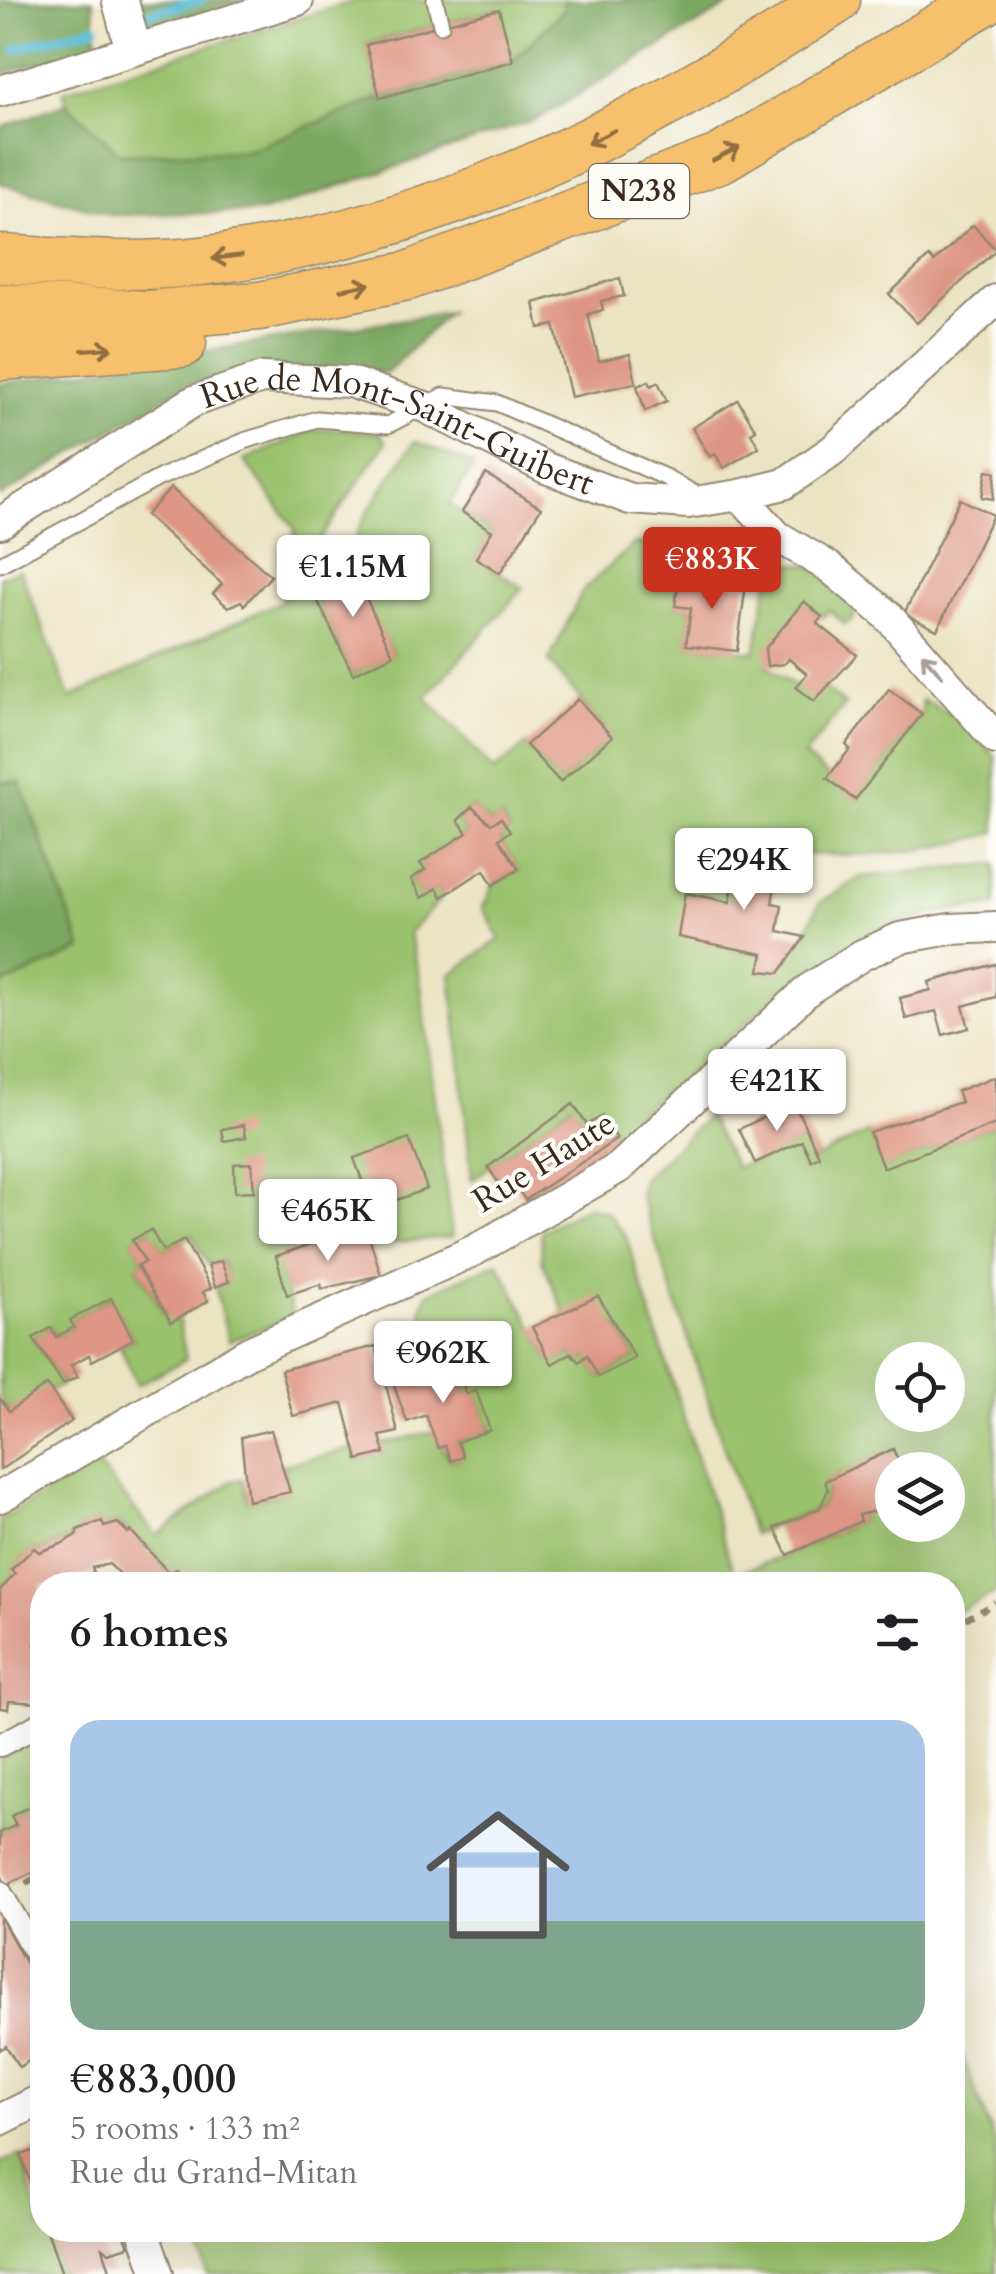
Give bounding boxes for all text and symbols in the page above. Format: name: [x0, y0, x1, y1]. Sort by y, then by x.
one-way arrow: [586, 128, 616, 147]
one-way arrow: [710, 144, 740, 163]
road number: N238: [589, 164, 689, 218]
one-way arrow: [211, 249, 244, 267]
one-way arrow: [338, 276, 370, 295]
one-way arrow: [81, 340, 113, 359]
street label: Rue de Mont-Saint-Guibert: [194, 354, 600, 508]
pin: €883K: [642, 527, 782, 612]
pin: €1.15M: [272, 535, 434, 620]
text: €883K: [665, 537, 759, 581]
text: €1.15M: [299, 545, 407, 589]
one-way arrow: [921, 653, 943, 679]
pin: €294K: [674, 828, 814, 913]
text: €294K: [697, 838, 791, 882]
pin: €421K: [707, 1049, 847, 1134]
text: €421K: [730, 1059, 824, 1103]
street label: Rue Haute: [464, 1099, 624, 1225]
pin: €465K: [258, 1179, 398, 1264]
text: €465K: [281, 1189, 375, 1233]
pin: €962K: [373, 1321, 513, 1406]
text: €962K: [396, 1331, 490, 1375]
map controls: [875, 1342, 965, 1542]
button: locate: [875, 1342, 965, 1432]
button: layers: [875, 1452, 965, 1542]
text: 6 homes: [70, 1604, 228, 1661]
icon: filters: [870, 1605, 925, 1660]
icon: home: [408, 1785, 588, 1965]
text: €883,000: [70, 2050, 236, 2107]
text: 5 rooms · 133 m²: [70, 2107, 300, 2151]
text: Rue du Grand-Mitan: [70, 2151, 358, 2195]

